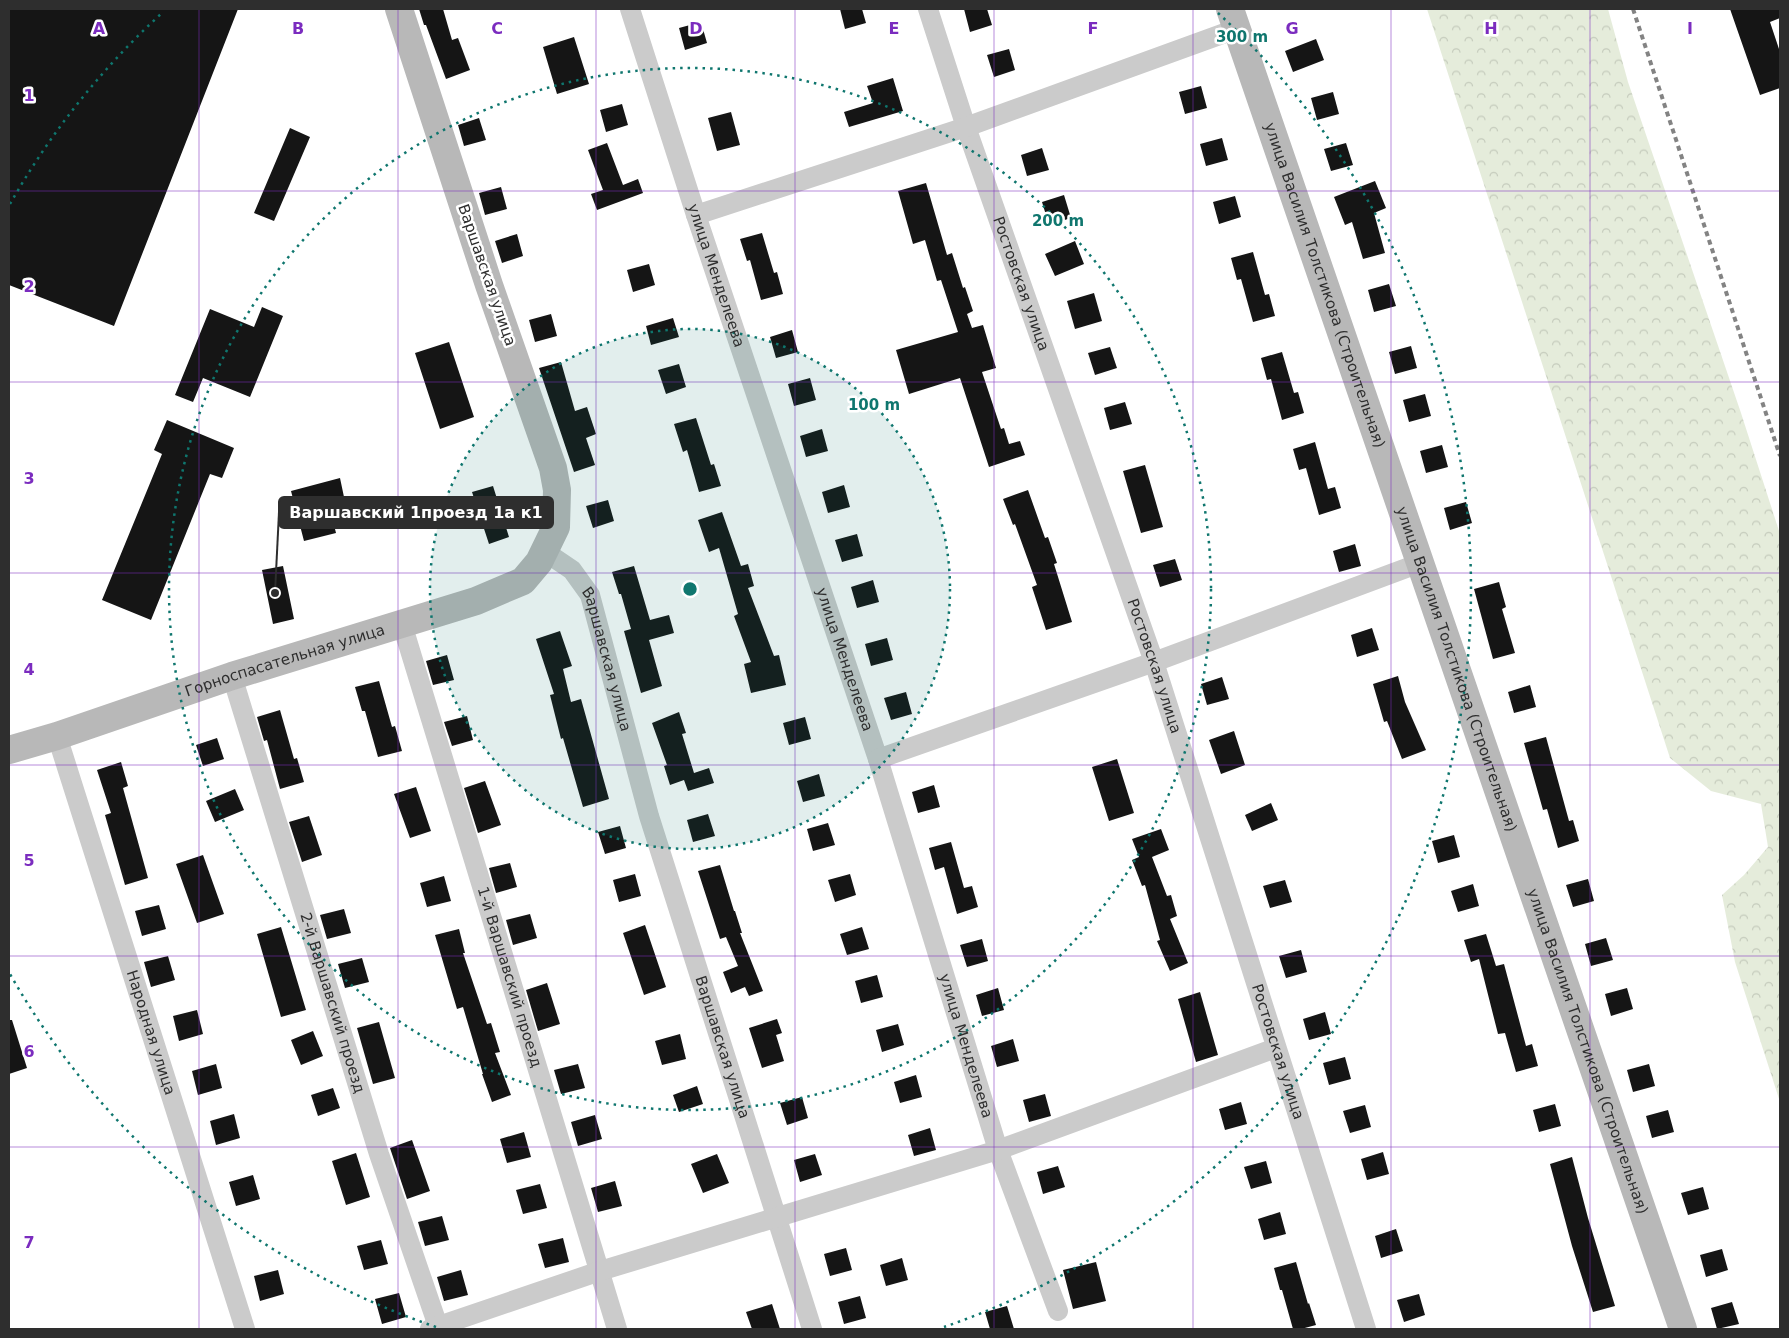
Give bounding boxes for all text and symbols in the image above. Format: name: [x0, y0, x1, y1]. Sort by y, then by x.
text: A: [93, 19, 106, 38]
text: B: [292, 19, 304, 38]
text: C: [491, 19, 503, 38]
text: D: [689, 19, 703, 38]
text: E: [889, 19, 899, 38]
text: F: [1088, 19, 1098, 38]
text: G: [1285, 19, 1299, 38]
text: H: [1484, 19, 1498, 38]
text: I: [1687, 19, 1693, 38]
text: 300 m: [1216, 28, 1268, 46]
text: 1: [23, 86, 35, 105]
street label: улица Василия Толстикова (Строительная): [1261, 120, 1389, 450]
street label: улица Менделеева: [684, 201, 749, 349]
street label: Варшавская улица: [454, 202, 520, 348]
text: 200 m: [1032, 212, 1084, 230]
street label: Ростовская улица: [989, 214, 1053, 353]
text: 2: [23, 277, 35, 296]
text: 100 m: [848, 396, 900, 414]
text: 3: [23, 469, 35, 488]
callout: Варшавский 1проезд 1а к1: [279, 497, 553, 528]
text: Варшавский 1проезд 1а к1: [289, 503, 543, 522]
street label: улица Василия Толстикова (Строительная): [1392, 504, 1521, 834]
centre of rings: [681, 580, 699, 598]
street label: Варшавская улица: [578, 583, 635, 733]
street label: улица Менделеева: [812, 585, 877, 734]
street label: Ростовская улица: [1123, 596, 1185, 736]
street label: Горноспасательная улица: [182, 621, 387, 700]
text: 4: [23, 660, 35, 679]
text: 5: [23, 851, 35, 870]
street label: 1-й Варшавский проезд: [474, 884, 546, 1070]
street label: улица Василия Толстикова (Строительная): [1524, 886, 1652, 1216]
street label: 2-й Варшавский проезд: [296, 910, 369, 1095]
street label: Народная улица: [123, 968, 179, 1097]
street label: улица Менделеева: [935, 971, 997, 1120]
street label: Варшавская улица: [691, 974, 754, 1121]
street label: Ростовская улица: [1248, 982, 1308, 1122]
text: 6: [23, 1042, 35, 1061]
text: 7: [23, 1233, 35, 1252]

